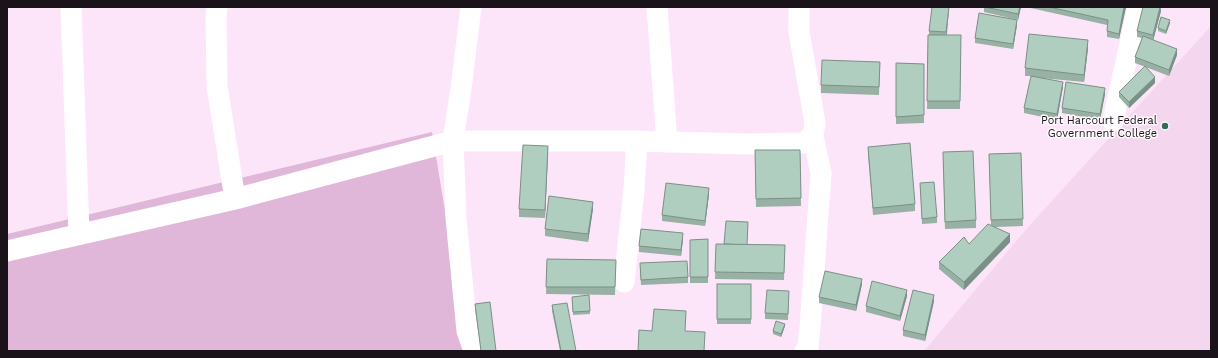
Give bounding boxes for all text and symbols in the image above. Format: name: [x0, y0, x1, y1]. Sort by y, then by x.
place label: Port Harcourt Federal Government College: [1041, 114, 1158, 140]
marker: Port Harcourt Federal Government College: [1160, 121, 1170, 131]

